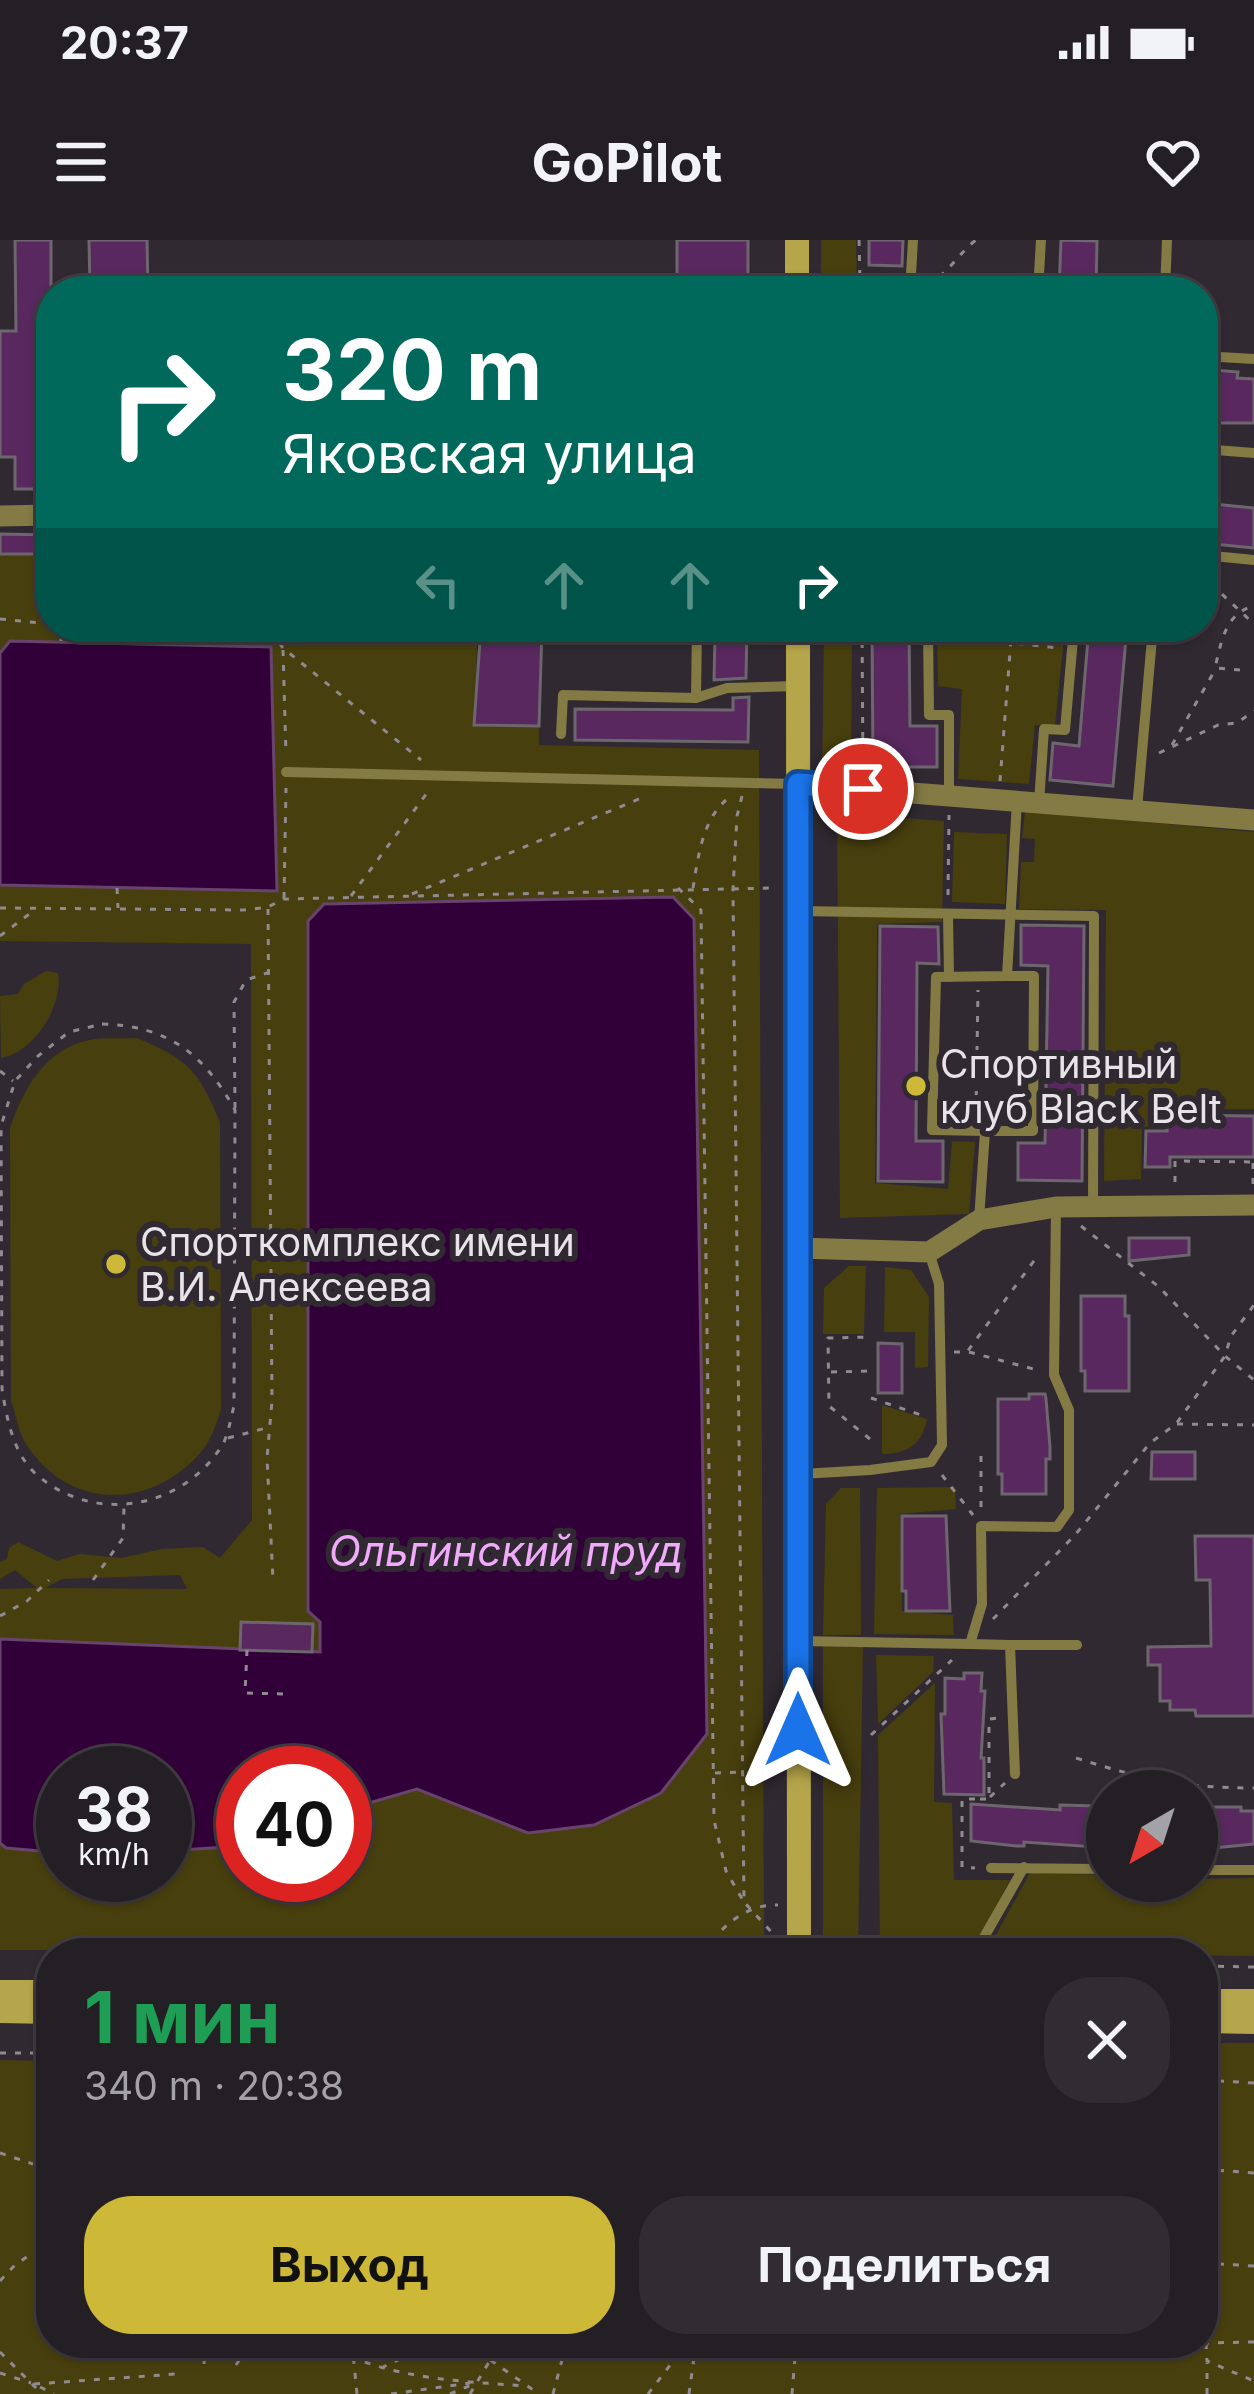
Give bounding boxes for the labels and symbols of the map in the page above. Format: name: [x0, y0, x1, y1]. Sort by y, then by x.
pin: [812, 738, 914, 840]
place label: Спортивный клуб Black Belt: [940, 1040, 1222, 1132]
marker: Спортивный клуб Black Belt: [903, 1073, 929, 1099]
place label: Спорткомплекс имени В.И. Алексеева: [140, 1218, 575, 1310]
marker: Спорткомплекс имени В.И. Алексеева: [103, 1251, 129, 1277]
water label: Ольгинский пруд: [329, 1525, 683, 1576]
position arrow: [735, 1667, 861, 1793]
speed limit sign: 40: [216, 1746, 372, 1902]
north arrow: [1086, 1770, 1218, 1902]

